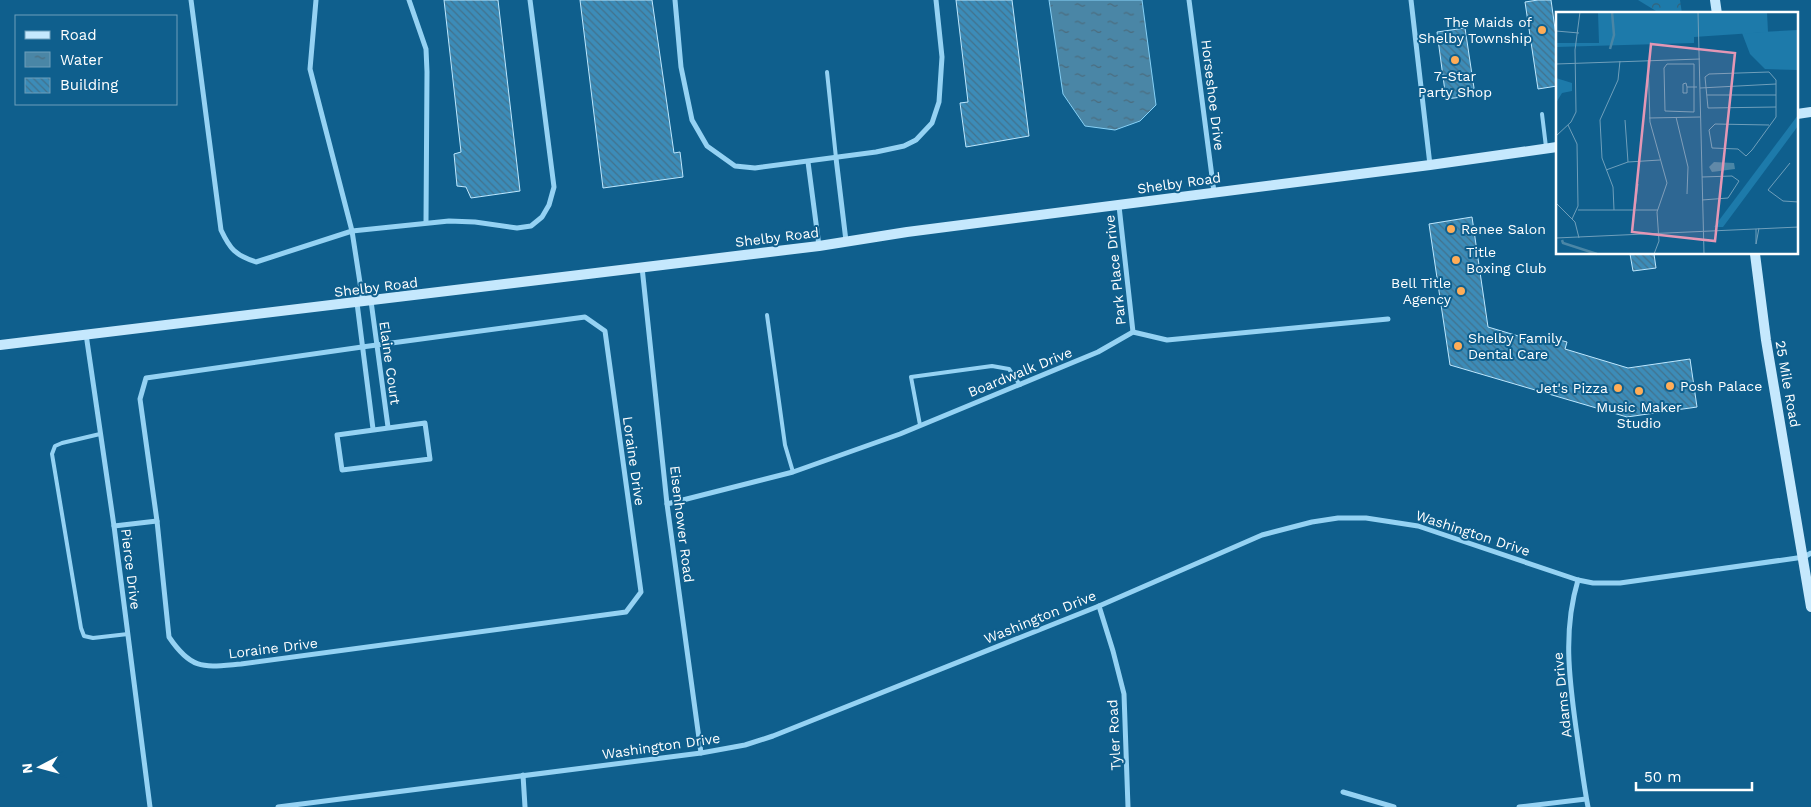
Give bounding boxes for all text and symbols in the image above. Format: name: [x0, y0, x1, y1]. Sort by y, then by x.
inset map: [1556, 12, 1798, 255]
place label: The Maids of Shelby Township: [1418, 14, 1532, 46]
legend: [15, 15, 178, 105]
marker: The Maids of Shelby Township: [1536, 24, 1548, 36]
text: Road: [60, 26, 97, 44]
street label: Horseshoe Drive: [1198, 39, 1228, 151]
text: Water: [60, 51, 103, 69]
marker: 7-Star Party Shop: [1449, 54, 1461, 66]
place label: 7-Star Party Shop: [1418, 68, 1492, 100]
text: Building: [60, 76, 118, 94]
street label: Shelby Road: [1136, 169, 1222, 197]
street label: Park Place Drive: [1101, 214, 1129, 326]
place label: Renee Salon: [1461, 221, 1546, 237]
marker: Renee Salon: [1445, 223, 1457, 235]
street label: Shelby Road: [734, 224, 820, 250]
place label: Title Boxing Club: [1466, 244, 1547, 276]
marker: Title Boxing Club: [1450, 254, 1462, 266]
street label: Shelby Road: [333, 274, 419, 300]
place label: Bell Title Agency: [1391, 275, 1452, 307]
marker: Bell Title Agency: [1455, 285, 1467, 297]
street label: Elaine Court: [376, 320, 404, 406]
place label: Shelby Family Dental Care: [1468, 330, 1563, 362]
street label: 25 Mile Road: [1772, 339, 1804, 429]
marker: Shelby Family Dental Care: [1452, 340, 1464, 352]
street label: Boardwalk Drive: [966, 344, 1074, 400]
place label: Posh Palace: [1680, 378, 1762, 394]
place label: Jet's Pizza: [1536, 380, 1608, 396]
marker: Posh Palace: [1664, 380, 1676, 392]
marker: Jet's Pizza: [1612, 382, 1624, 394]
marker: Music Maker Studio: [1633, 385, 1645, 397]
place label: Music Maker Studio: [1596, 399, 1682, 431]
street label: Loraine Drive: [620, 415, 648, 507]
street label: Eisenhower Road: [667, 465, 697, 583]
street label: Washington Drive: [1414, 507, 1532, 559]
street label: Pierce Drive: [118, 528, 144, 610]
street label: Washington Drive: [982, 587, 1098, 647]
street label: Loraine Drive: [227, 635, 319, 661]
street label: Adams Drive: [1550, 651, 1574, 739]
street label: Tyler Road: [1104, 699, 1124, 771]
street label: Washington Drive: [601, 730, 721, 762]
north arrow: [15, 742, 65, 792]
scale bar: [1636, 760, 1752, 792]
text: N: [19, 762, 36, 774]
text: 50 m: [1644, 768, 1681, 786]

